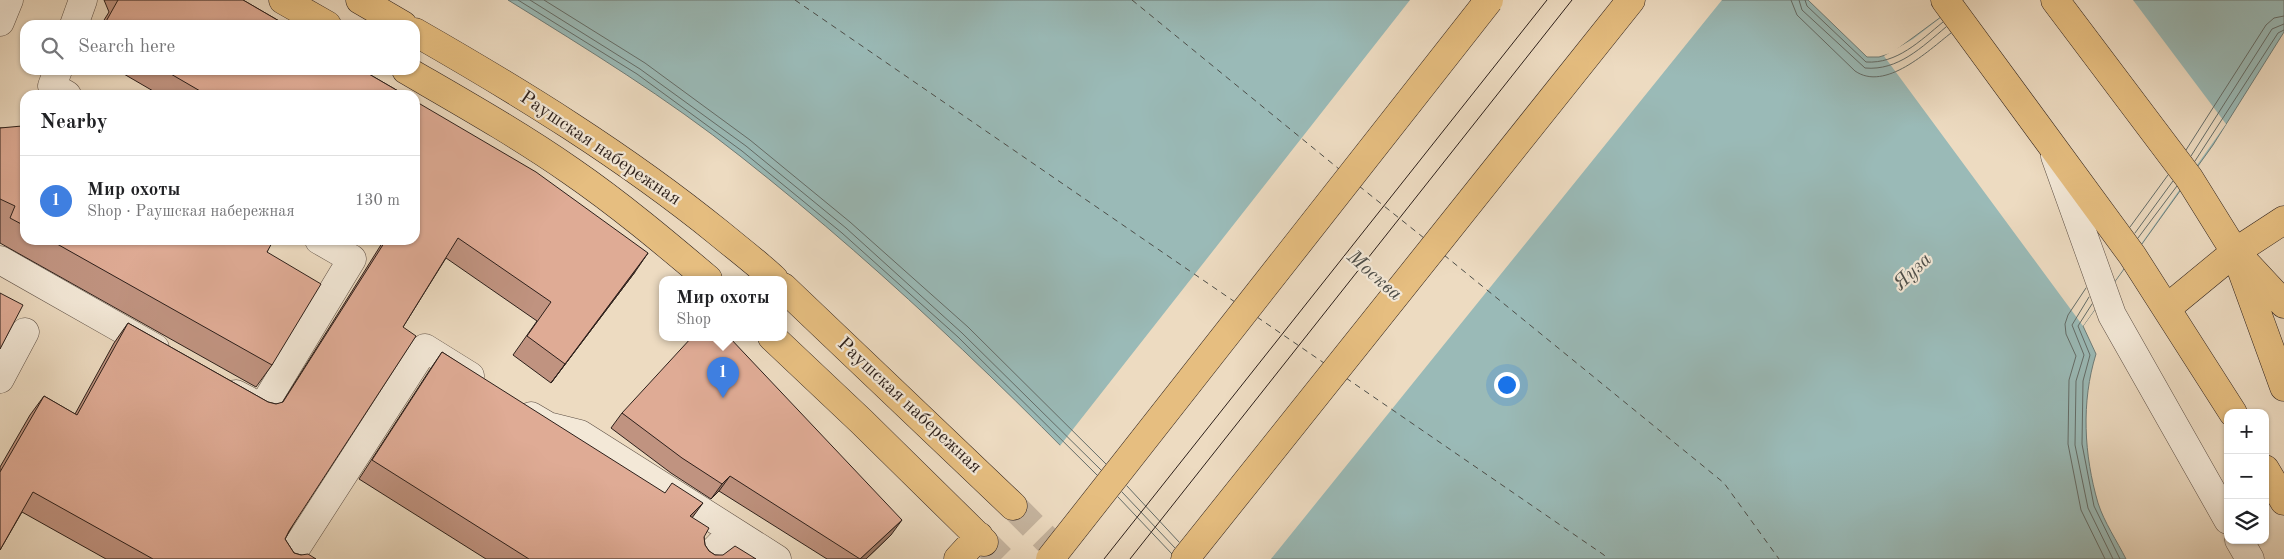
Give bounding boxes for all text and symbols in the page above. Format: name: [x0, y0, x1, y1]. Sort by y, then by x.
search box: [20, 20, 420, 75]
icon: search: [38, 34, 66, 62]
text: Search here: [78, 38, 175, 57]
street label: Раушская набережная: [516, 88, 684, 210]
text: Nearby: [40, 112, 108, 133]
text: Мир охоты: [87, 181, 180, 200]
text: 1: [51, 193, 61, 209]
text: 130 m: [355, 193, 400, 209]
text: Shop · Раушская набережная: [87, 204, 295, 220]
water label: Москва: [1342, 246, 1406, 305]
water label: Яуза: [1890, 249, 1936, 295]
popup: [659, 276, 787, 341]
text: Мир охоты: [676, 289, 770, 308]
text: Shop: [676, 312, 711, 328]
street label: Раушская набережная: [833, 335, 985, 478]
pin: 1: [707, 357, 739, 398]
your location: [1494, 372, 1520, 398]
map controls: [2224, 409, 2269, 544]
button: +: [2224, 409, 2269, 454]
button: −: [2224, 454, 2269, 499]
button: layers: [2224, 499, 2269, 544]

